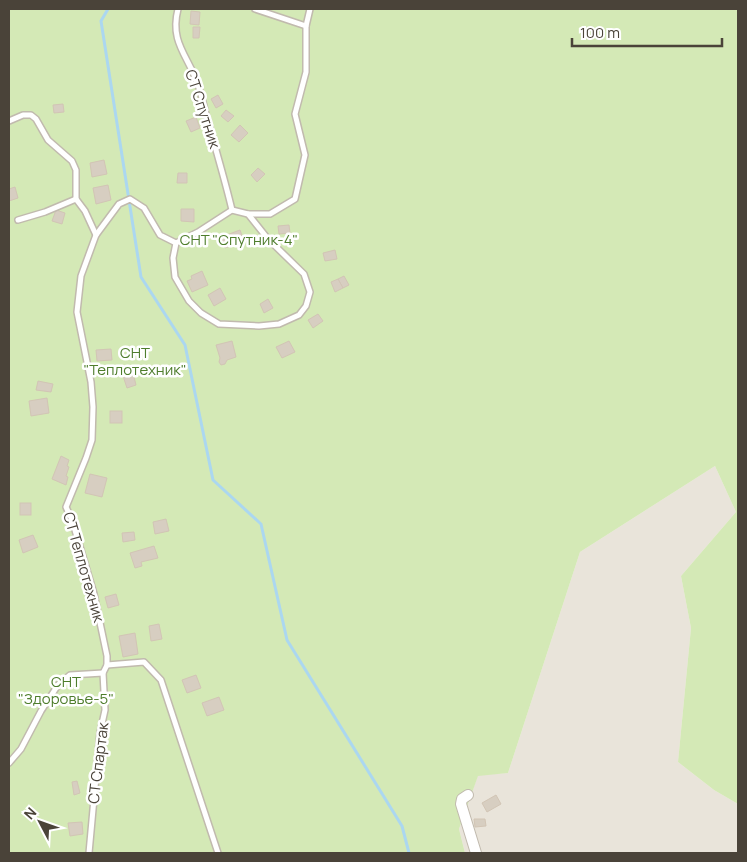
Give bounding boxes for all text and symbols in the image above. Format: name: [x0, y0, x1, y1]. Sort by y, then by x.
scale bar: [572, 15, 722, 47]
text: 100 m: [580, 22, 620, 43]
street label: СТ Спутник: [180, 67, 226, 152]
park label: СНТ "Спутник-4": [180, 229, 298, 250]
park label: СНТ "Теплотехник": [83, 342, 187, 380]
street label: СТ Теплотехник: [58, 510, 110, 625]
park label: СНТ "Здоровье-5": [18, 671, 114, 709]
street label: СТ Спартак: [83, 721, 113, 805]
north arrow: [15, 797, 65, 847]
text: N: [19, 803, 40, 823]

